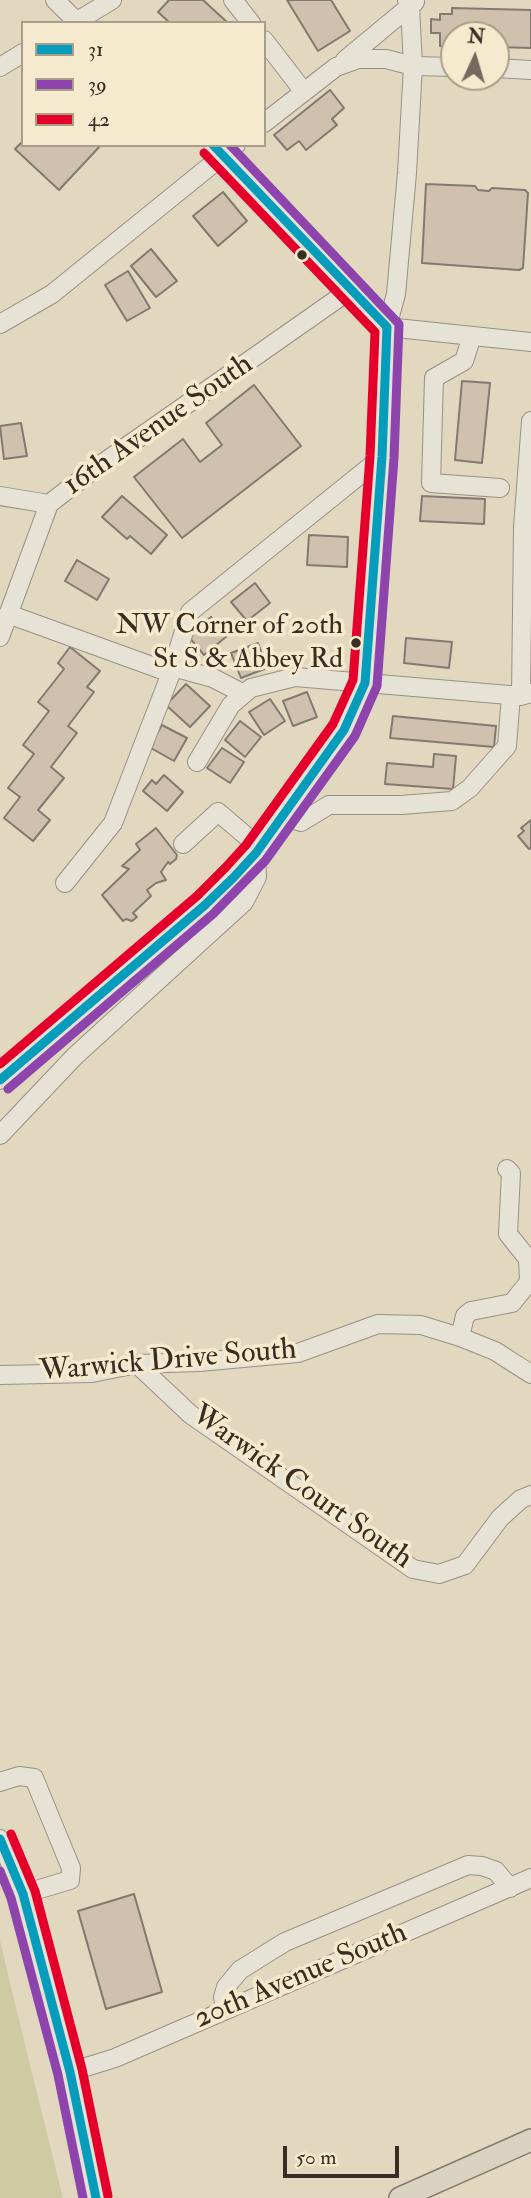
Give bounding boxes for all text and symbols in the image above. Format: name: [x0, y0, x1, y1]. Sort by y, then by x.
legend: [21, 21, 266, 147]
north arrow: [440, 21, 510, 91]
text: N: [467, 24, 486, 50]
text: 31: [88, 36, 104, 63]
text: 39: [88, 71, 107, 98]
text: 42: [88, 106, 110, 133]
unlabelled marker: [295, 248, 309, 262]
street label: 16th Avenue South: [57, 347, 261, 505]
place label: NW Corner of 20th St S & Abbey Rd: [116, 610, 343, 676]
marker: NW Corner of 20th St S & Abbey Rd: [349, 636, 363, 650]
street label: Warwick Drive South: [38, 1333, 298, 1391]
street label: Warwick Court South: [183, 1398, 419, 1578]
street label: 20th Avenue South: [189, 1916, 413, 2038]
scale bar: [286, 2132, 402, 2176]
text: 50 m: [296, 2144, 337, 2171]

